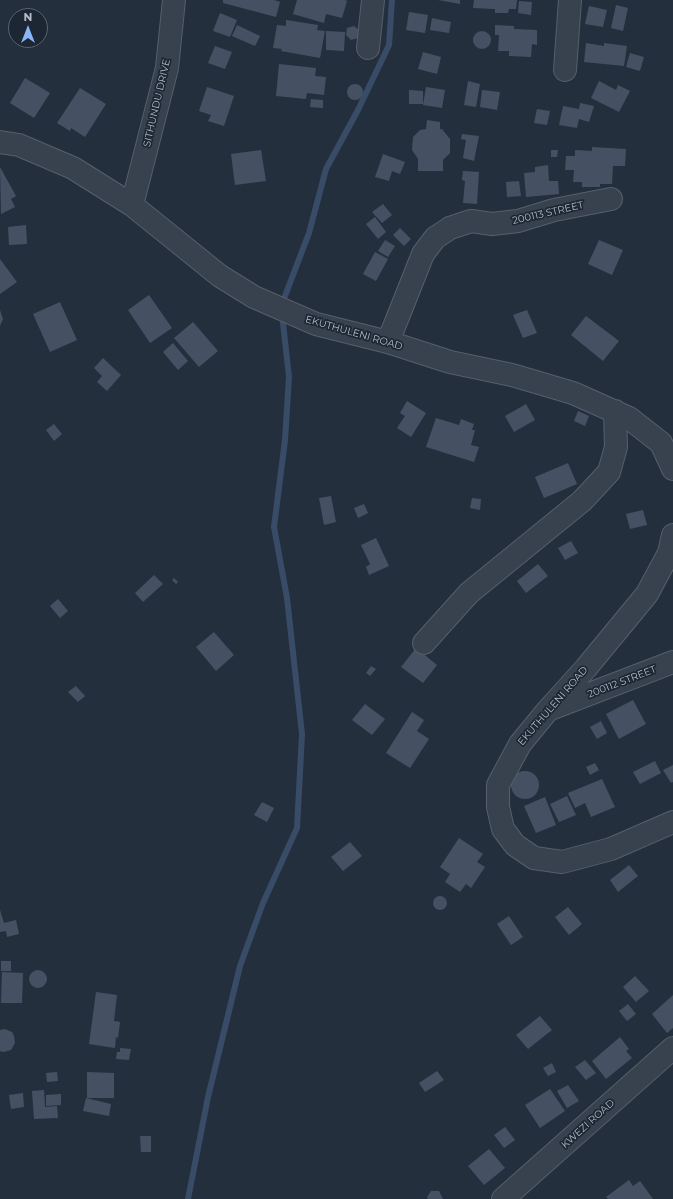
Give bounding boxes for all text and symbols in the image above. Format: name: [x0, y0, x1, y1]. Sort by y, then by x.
north arrow: [8, 8, 48, 48]
text: N: [24, 10, 32, 24]
street label: SITHUNDU DRIVE: [141, 58, 173, 148]
street label: 200113 STREET: [511, 199, 585, 227]
street label: EKUTHULENI ROAD: [304, 313, 404, 353]
street label: 200112 STREET: [586, 663, 658, 701]
street label: EKUTHULENI ROAD: [515, 664, 591, 748]
street label: KWEZI ROAD: [559, 1097, 617, 1151]

